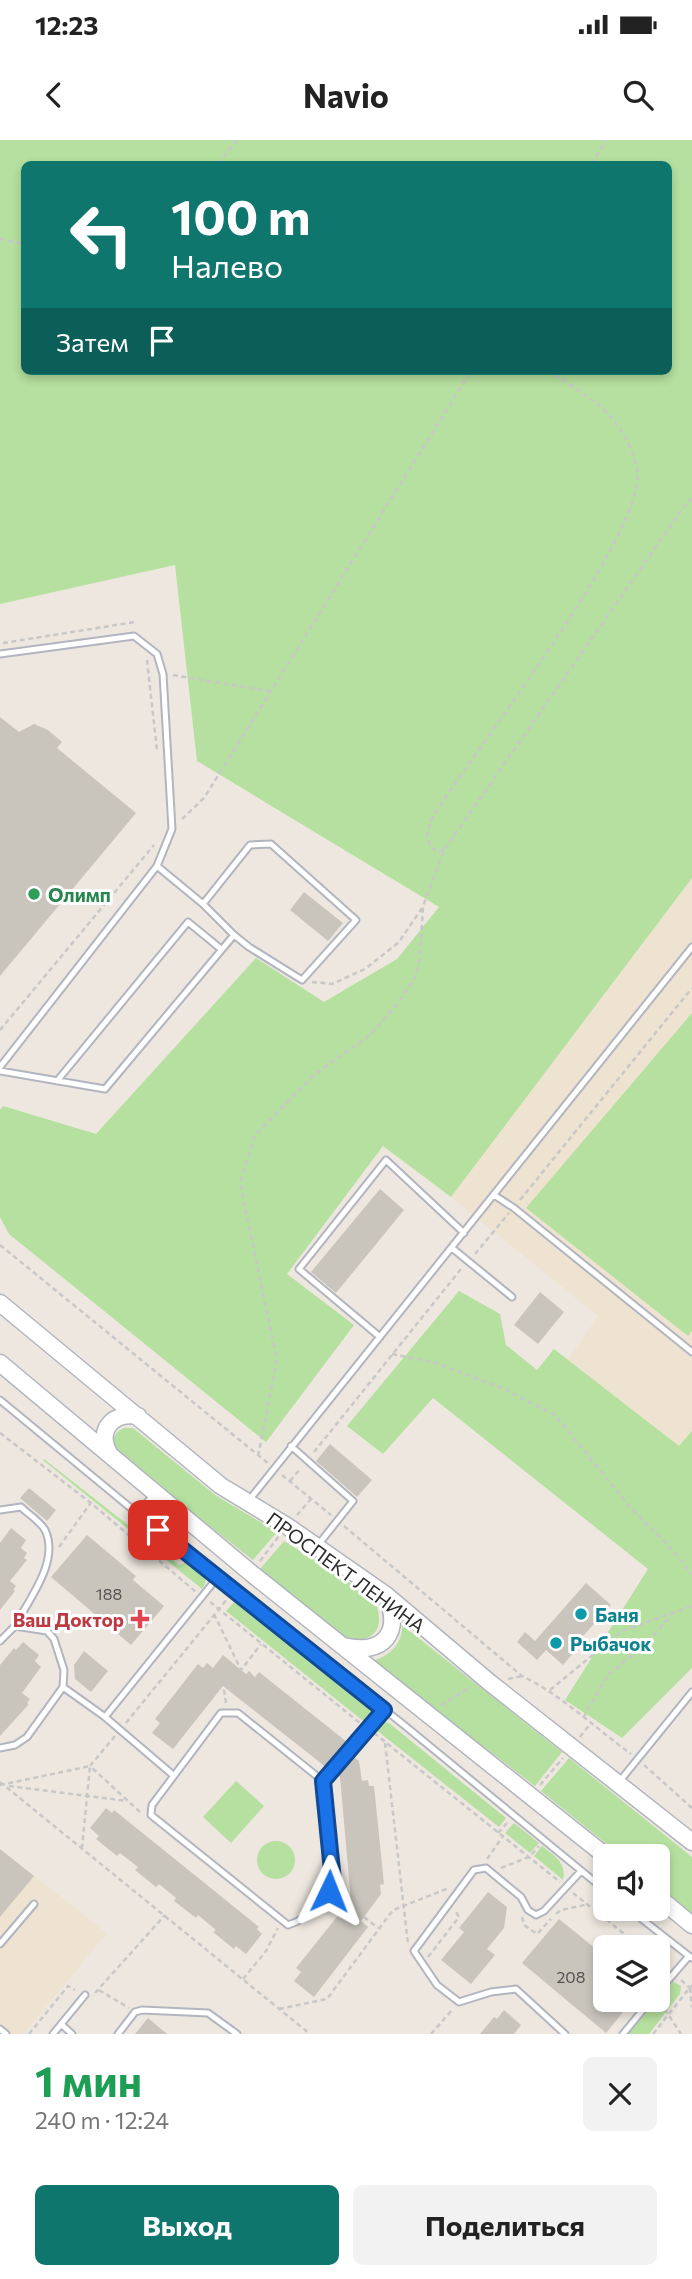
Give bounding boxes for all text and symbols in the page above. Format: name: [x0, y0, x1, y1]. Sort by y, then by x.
text: 12:23: [35, 9, 98, 40]
text: Navio: [303, 75, 389, 115]
icon: back: [35, 76, 73, 114]
icon: search: [619, 76, 657, 114]
text: 100 m: [171, 185, 310, 245]
icon: left: [56, 189, 147, 280]
text: Налево: [171, 245, 283, 285]
icon: arrive: [143, 322, 181, 360]
text: Затем: [56, 326, 129, 357]
place label: Олимп: [48, 883, 111, 906]
marker: Олимп: [26, 886, 42, 902]
pin: [128, 1500, 188, 1560]
street label: ПРОСПЕКТ ЛЕНИНА: [262, 1507, 430, 1637]
icon: arrive: [139, 1511, 177, 1549]
house number: 188: [96, 1584, 122, 1603]
place label: Баня: [595, 1603, 639, 1626]
marker: Баня: [573, 1606, 589, 1622]
place label: Ваш Доктор: [13, 1608, 124, 1631]
marker: Ваш Доктор: [130, 1609, 150, 1629]
place label: Рыбачок: [570, 1632, 651, 1655]
marker: Рыбачок: [548, 1635, 564, 1651]
map controls: [593, 1844, 670, 2012]
button: sound: [593, 1844, 670, 1921]
position arrow: [292, 1854, 366, 1928]
button: layers: [593, 1935, 670, 2012]
house number: 208: [557, 1967, 585, 1986]
text: 1 мин: [35, 2054, 142, 2106]
button: close: [583, 2057, 657, 2131]
text: 240 m · 12:24: [35, 2106, 169, 2134]
button: Выход: [35, 2185, 339, 2265]
button: Поделиться: [353, 2185, 657, 2265]

